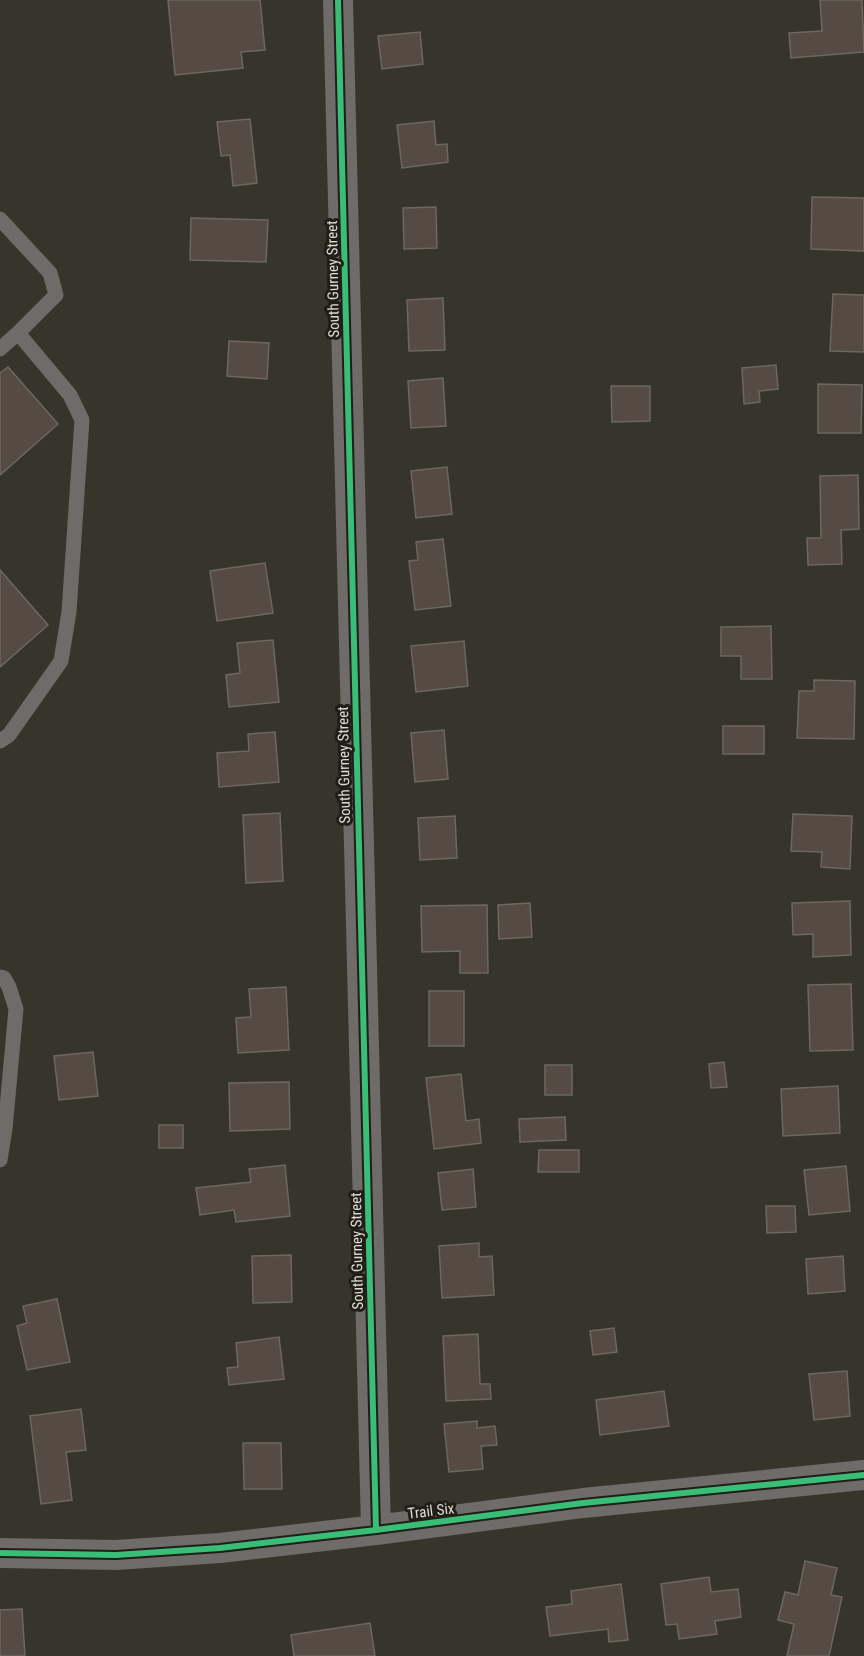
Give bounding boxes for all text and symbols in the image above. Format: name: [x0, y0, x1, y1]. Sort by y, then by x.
street label: South Gurney Street: [323, 220, 343, 338]
street label: South Gurney Street: [334, 706, 354, 824]
street label: South Gurney Street: [347, 1192, 367, 1310]
street label: Trail Six: [407, 1499, 456, 1523]

